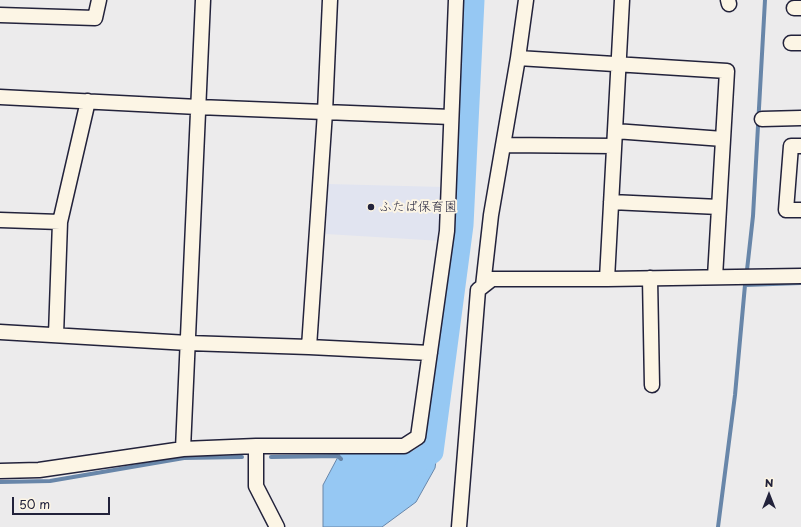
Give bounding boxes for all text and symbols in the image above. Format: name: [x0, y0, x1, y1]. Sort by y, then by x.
place label: ふたば保育園: [379, 199, 457, 215]
marker: ふたば保育園: [366, 202, 376, 212]
text: N: [765, 474, 773, 491]
north arrow: [749, 475, 789, 515]
scale bar: [14, 489, 112, 515]
text: 50 m: [19, 495, 50, 513]

